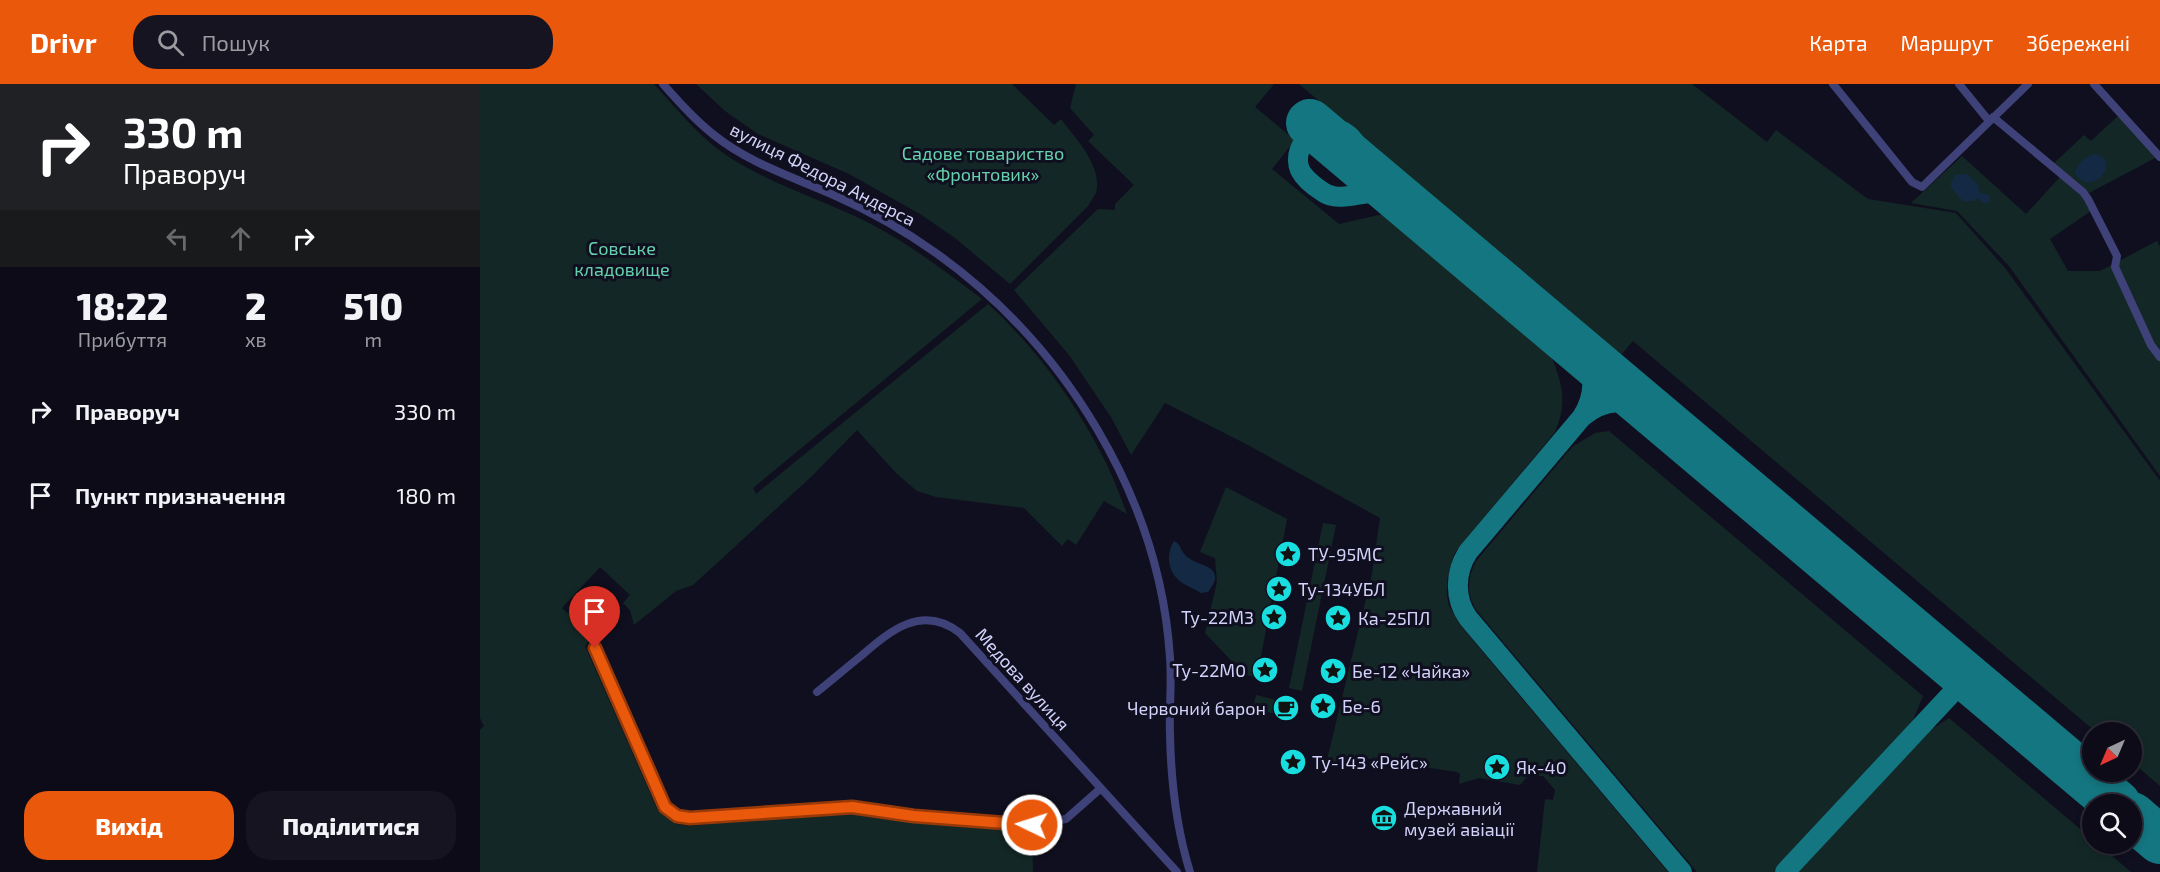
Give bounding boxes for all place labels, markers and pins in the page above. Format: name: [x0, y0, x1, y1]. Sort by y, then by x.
place icon: ТУ-95МС: [1273, 539, 1303, 569]
place label: ТУ-95МС: [1308, 543, 1382, 565]
place icon: Ту-134УБЛ: [1264, 574, 1294, 604]
place label: Ту-134УБЛ: [1298, 578, 1385, 600]
pin: [569, 586, 620, 648]
place icon: Ту-22М3: [1259, 602, 1289, 632]
place icon: Ка-25ПЛ: [1323, 603, 1353, 633]
place label: Ту-22М3: [1181, 606, 1254, 628]
place label: Ка-25ПЛ: [1358, 607, 1430, 629]
place icon: Ту-22М0: [1250, 655, 1280, 685]
place icon: Бе-12 «Чайка»: [1318, 656, 1348, 686]
place label: Ту-22М0: [1172, 659, 1246, 681]
place label: Бе-12 «Чайка»: [1352, 660, 1470, 682]
place icon: Бе-6: [1308, 691, 1338, 721]
cafe icon: Червоний барон: [1271, 693, 1301, 723]
place label: Бе-6: [1342, 695, 1381, 717]
place label: Червоний барон: [1127, 697, 1266, 719]
place icon: Ту-143 «Рейс»: [1278, 747, 1308, 777]
place label: Ту-143 «Рейс»: [1312, 751, 1428, 773]
place icon: Як-40: [1482, 752, 1512, 782]
place label: Як-40: [1516, 756, 1567, 778]
place label: Державний музей авіації: [1404, 797, 1515, 840]
museum icon: Державний музей авіації: [1369, 803, 1399, 833]

